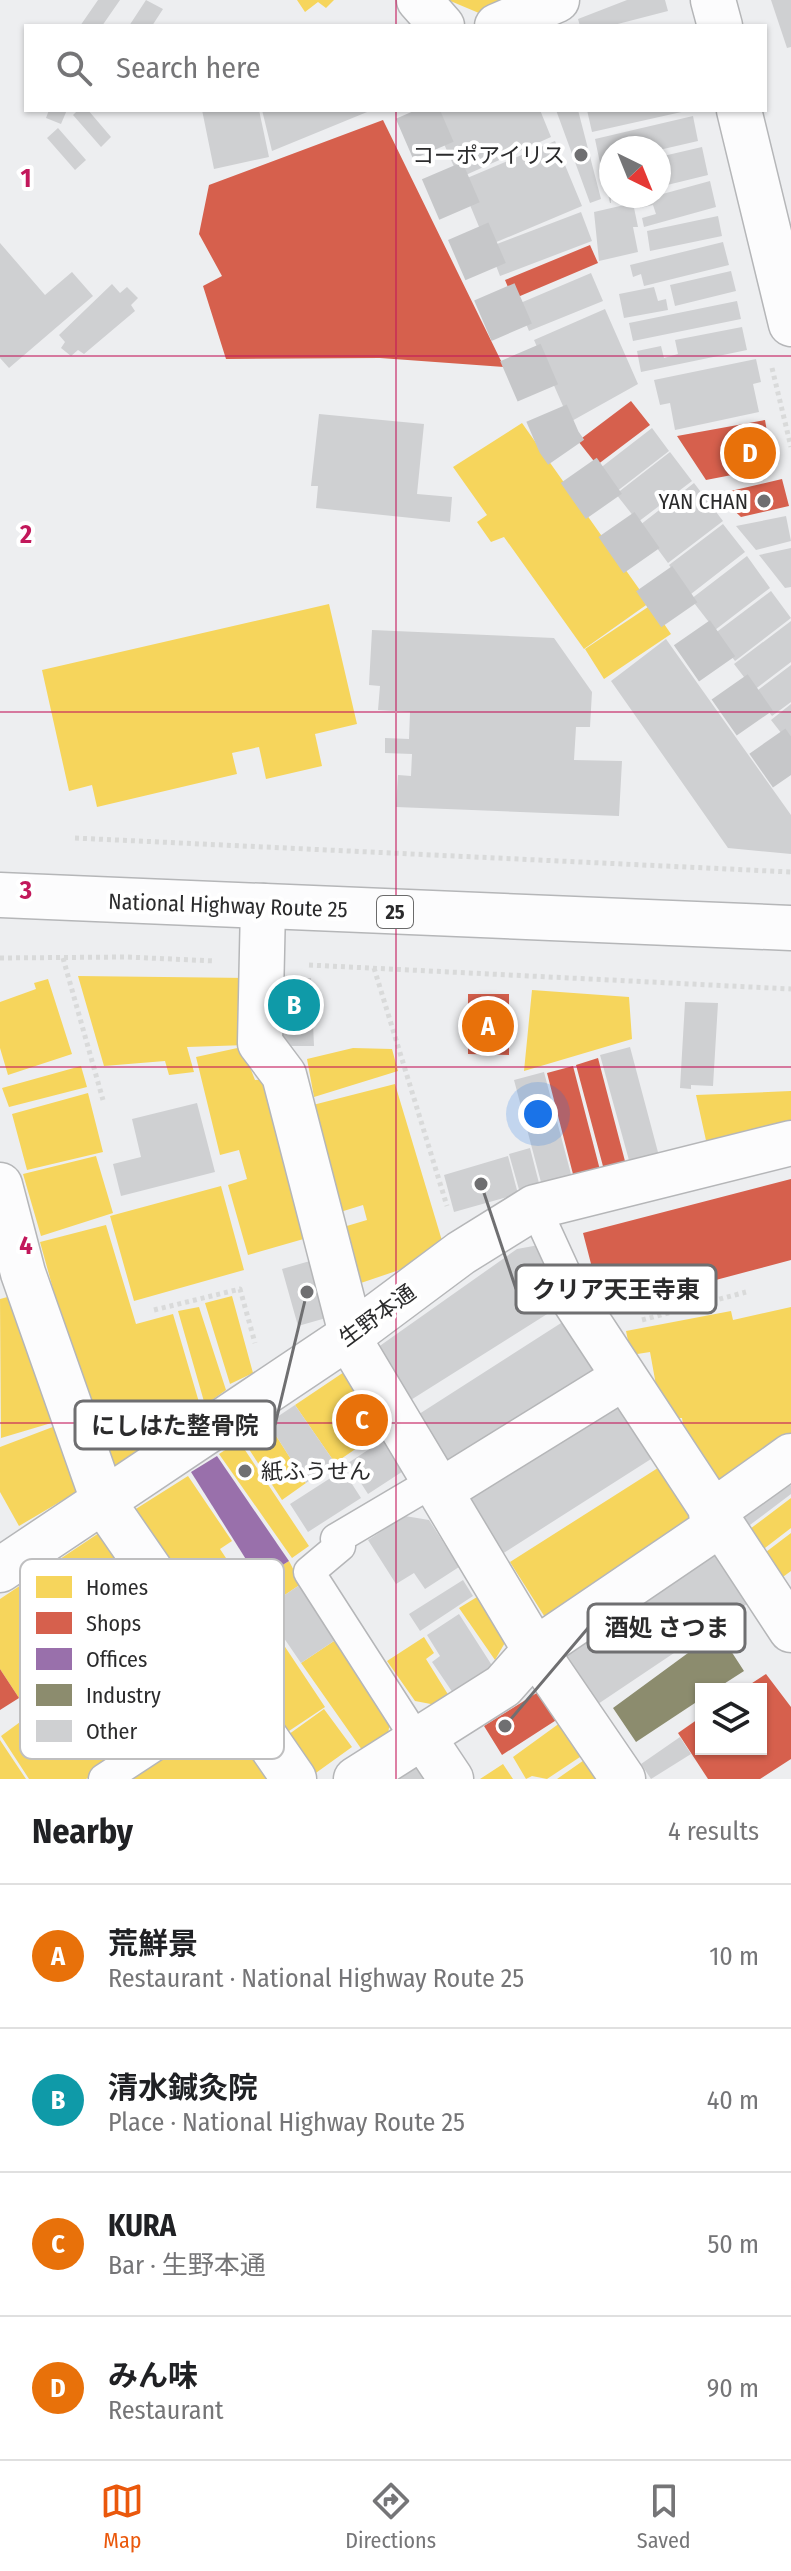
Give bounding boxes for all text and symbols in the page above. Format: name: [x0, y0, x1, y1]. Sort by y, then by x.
search box: [24, 24, 767, 112]
icon: search: [52, 46, 96, 90]
text: Search here: [116, 50, 261, 86]
north arrow: [599, 136, 671, 208]
place label: コーポアイリス: [412, 142, 565, 169]
marker: コーポアイリス: [572, 146, 590, 164]
text: 1: [21, 163, 32, 194]
pin: D: [724, 423, 776, 483]
place label: YAN CHAN: [659, 488, 748, 515]
marker: YAN CHAN: [755, 492, 773, 510]
text: 2: [19, 519, 32, 550]
text: 3: [19, 875, 32, 906]
street label: National Highway Route 25: [108, 888, 348, 923]
road number: 25: [377, 896, 413, 928]
pin: B: [268, 975, 320, 1035]
pin: A: [462, 996, 514, 1056]
your location: [518, 1094, 558, 1134]
text: 4: [19, 1230, 33, 1261]
callout: クリア天王寺東: [516, 1265, 716, 1313]
text: クリア天王寺東: [532, 1276, 700, 1304]
street label: 生野本通: [334, 1279, 421, 1352]
pin: C: [336, 1390, 388, 1450]
callout: にしはた整骨院: [75, 1401, 275, 1449]
text: にしはた整骨院: [91, 1412, 259, 1440]
place label: 紙ふうせん: [261, 1458, 371, 1485]
marker: 紙ふうせん: [236, 1462, 254, 1480]
legend: [20, 1559, 284, 1759]
text: Homes: [86, 1574, 148, 1601]
callout: 酒処 さつま: [588, 1604, 745, 1652]
text: Shops: [86, 1610, 141, 1637]
text: 酒処 さつま: [605, 1614, 730, 1642]
text: Offices: [86, 1646, 147, 1673]
text: Industry: [86, 1682, 161, 1709]
map controls: [695, 1683, 767, 1755]
button: layers: [695, 1683, 767, 1755]
text: Other: [86, 1718, 137, 1745]
text: Nearby: [32, 1811, 133, 1852]
text: 4 results: [668, 1816, 759, 1847]
text: 荒鮮景: [108, 1926, 198, 1962]
text: A: [51, 1941, 65, 1972]
text: 10 m: [709, 1941, 759, 1972]
text: Restaurant · National Highway Route 25: [108, 1963, 524, 1994]
text: 清水鍼灸院: [108, 2070, 258, 2106]
text: B: [51, 2085, 65, 2116]
text: 40 m: [707, 2085, 759, 2116]
text: Place · National Highway Route 25: [108, 2107, 465, 2138]
text: KURA: [108, 2208, 176, 2244]
text: C: [51, 2229, 65, 2260]
text: 50 m: [707, 2229, 759, 2260]
text: Bar · 生野本通: [108, 2250, 266, 2281]
text: みん味: [108, 2358, 198, 2394]
text: D: [50, 2373, 66, 2404]
text: 90 m: [707, 2373, 759, 2404]
text: Restaurant: [108, 2395, 224, 2426]
tab: Map: [100, 2479, 144, 2554]
tab: Directions: [345, 2479, 436, 2554]
tab: Saved: [637, 2479, 691, 2554]

